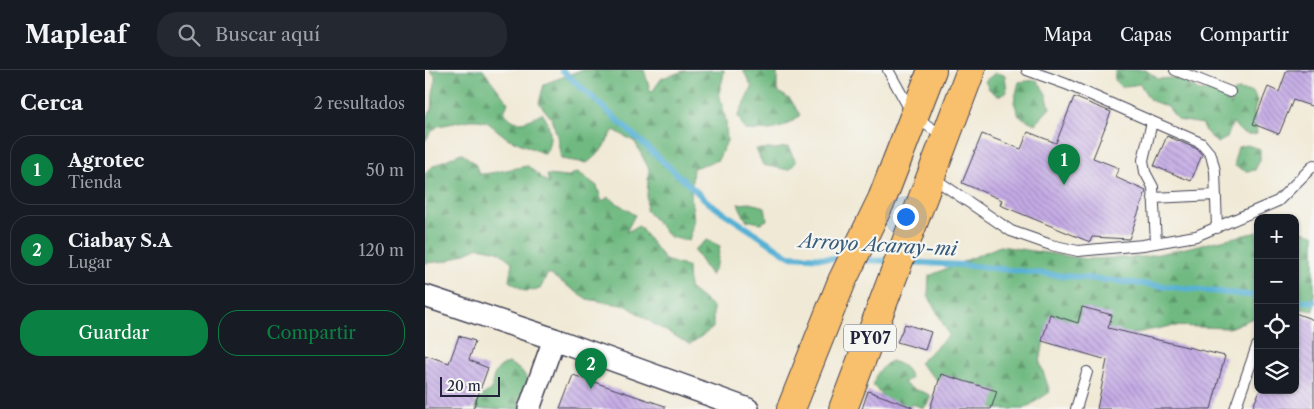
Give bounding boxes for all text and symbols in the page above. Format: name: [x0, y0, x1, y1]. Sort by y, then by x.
search box: [157, 12, 507, 57]
text: Mapleaf: [25, 20, 127, 49]
icon: search: [175, 21, 203, 49]
text: Buscar aquí: [215, 23, 320, 46]
text: Mapa: [1044, 24, 1092, 46]
text: Capas: [1120, 24, 1172, 46]
text: Compartir: [1200, 24, 1289, 46]
text: Cerca: [20, 90, 83, 115]
text: 2 resultados: [314, 93, 405, 113]
pin: 1: [1048, 144, 1080, 185]
text: Agrotec: [68, 149, 144, 172]
text: 1: [33, 160, 41, 180]
text: 50 m: [366, 160, 404, 180]
text: Tienda: [68, 172, 122, 192]
your location: [893, 204, 919, 230]
map controls: [1254, 214, 1299, 394]
button: +: [1254, 214, 1299, 259]
text: Ciabay S.A: [68, 229, 172, 252]
water label: Arroyo Acaray-mi: [795, 229, 959, 261]
text: 2: [32, 240, 42, 260]
text: 120 m: [359, 240, 404, 260]
text: Lugar: [68, 252, 112, 272]
button: −: [1254, 259, 1299, 304]
button: locate: [1254, 304, 1299, 349]
button: Guardar: [20, 310, 208, 356]
button: Compartir: [218, 310, 405, 356]
road number: PY07: [844, 324, 896, 352]
pin: 2: [575, 348, 607, 389]
button: layers: [1254, 349, 1299, 394]
scale bar: [440, 374, 500, 397]
text: 20 m: [447, 377, 481, 395]

